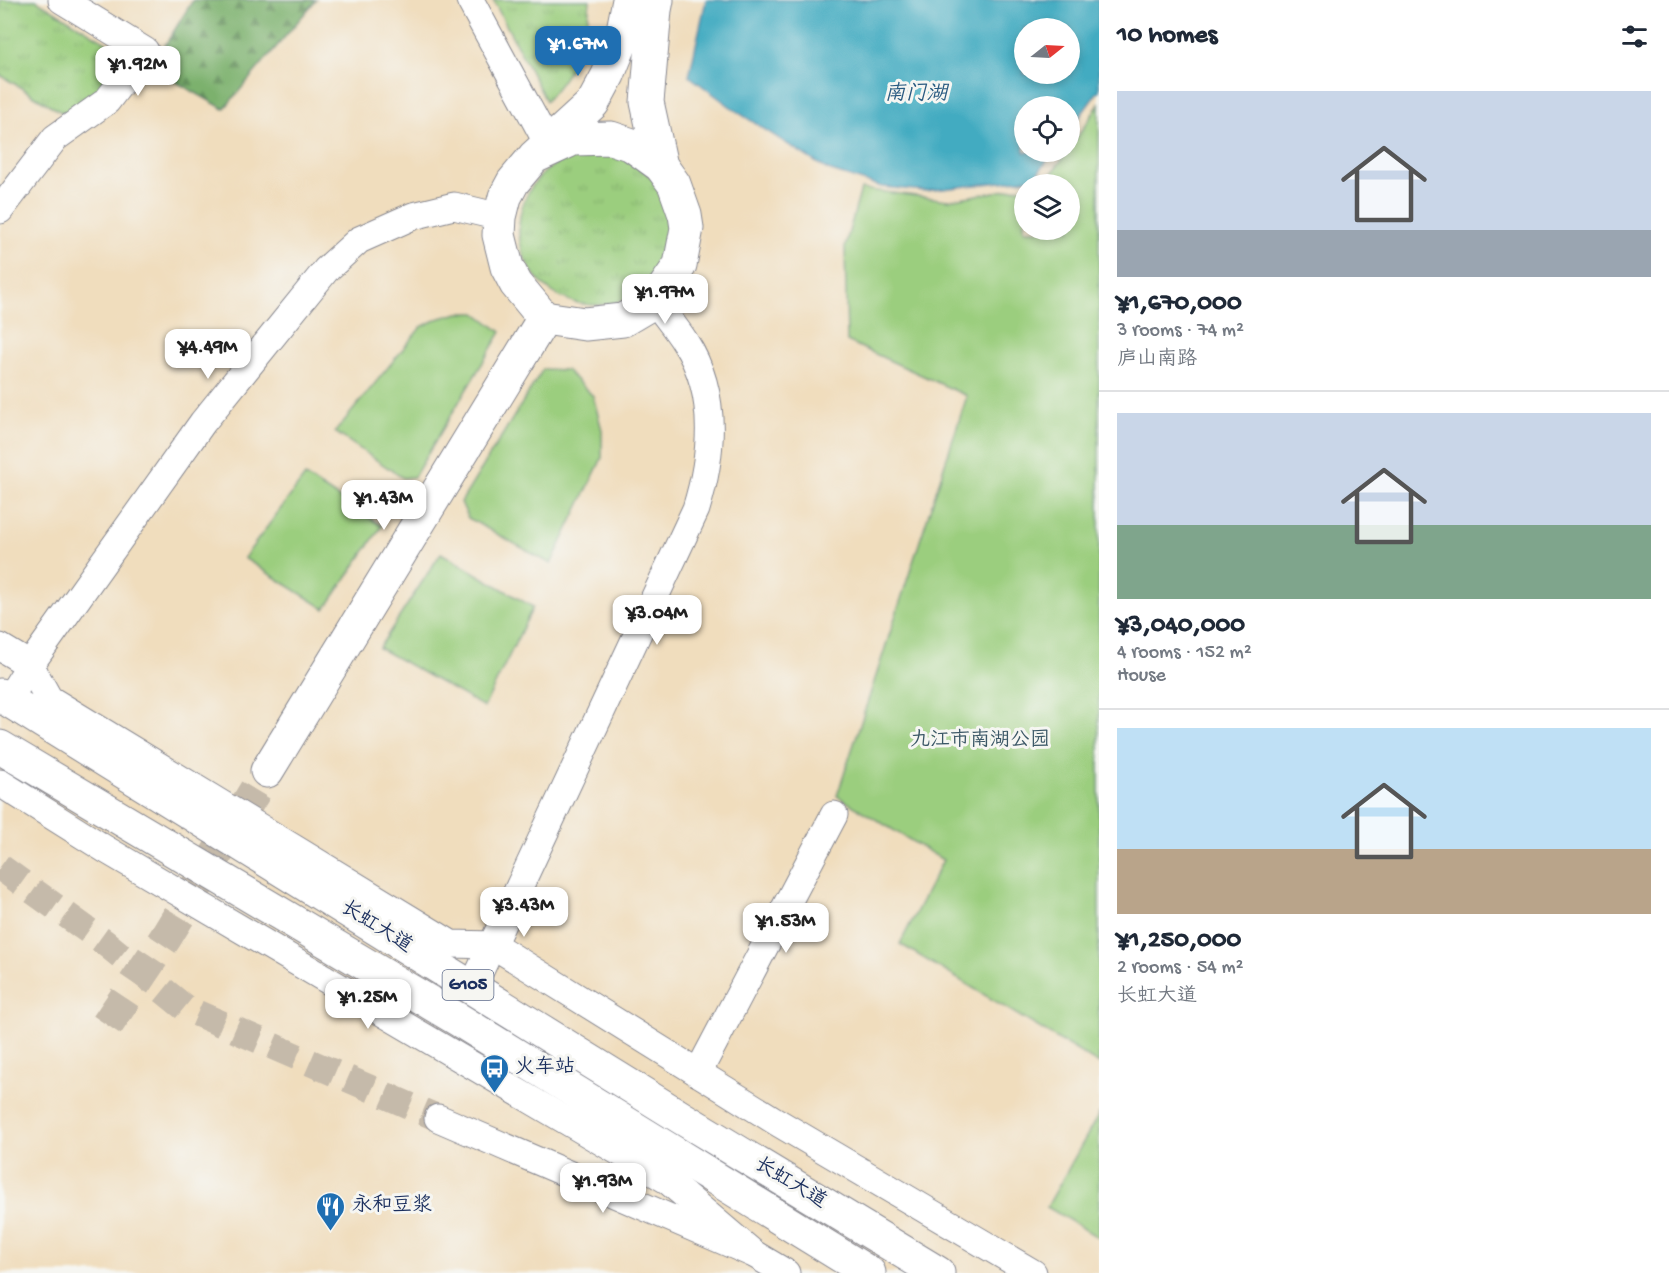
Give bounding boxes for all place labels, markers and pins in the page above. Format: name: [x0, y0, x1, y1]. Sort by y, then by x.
pin: ¥1.67M: [529, 26, 627, 77]
pin: ¥1.92M: [89, 46, 187, 97]
pin: ¥1.97M: [616, 274, 714, 325]
pin: ¥4.49M: [159, 329, 257, 380]
pin: ¥1.43M: [335, 480, 433, 531]
pin: ¥3.04M: [608, 595, 706, 646]
pin: ¥3.43M: [475, 887, 573, 938]
pin: ¥1.53M: [737, 903, 835, 954]
pin: ¥1.25M: [319, 979, 417, 1030]
bus stop icon: 火车站: [478, 1052, 510, 1094]
place label: 火车站: [515, 1055, 575, 1080]
pin: ¥1.93M: [554, 1163, 652, 1214]
restaurant icon: 永和豆浆: [315, 1190, 347, 1232]
place label: 永和豆浆: [352, 1193, 432, 1218]

